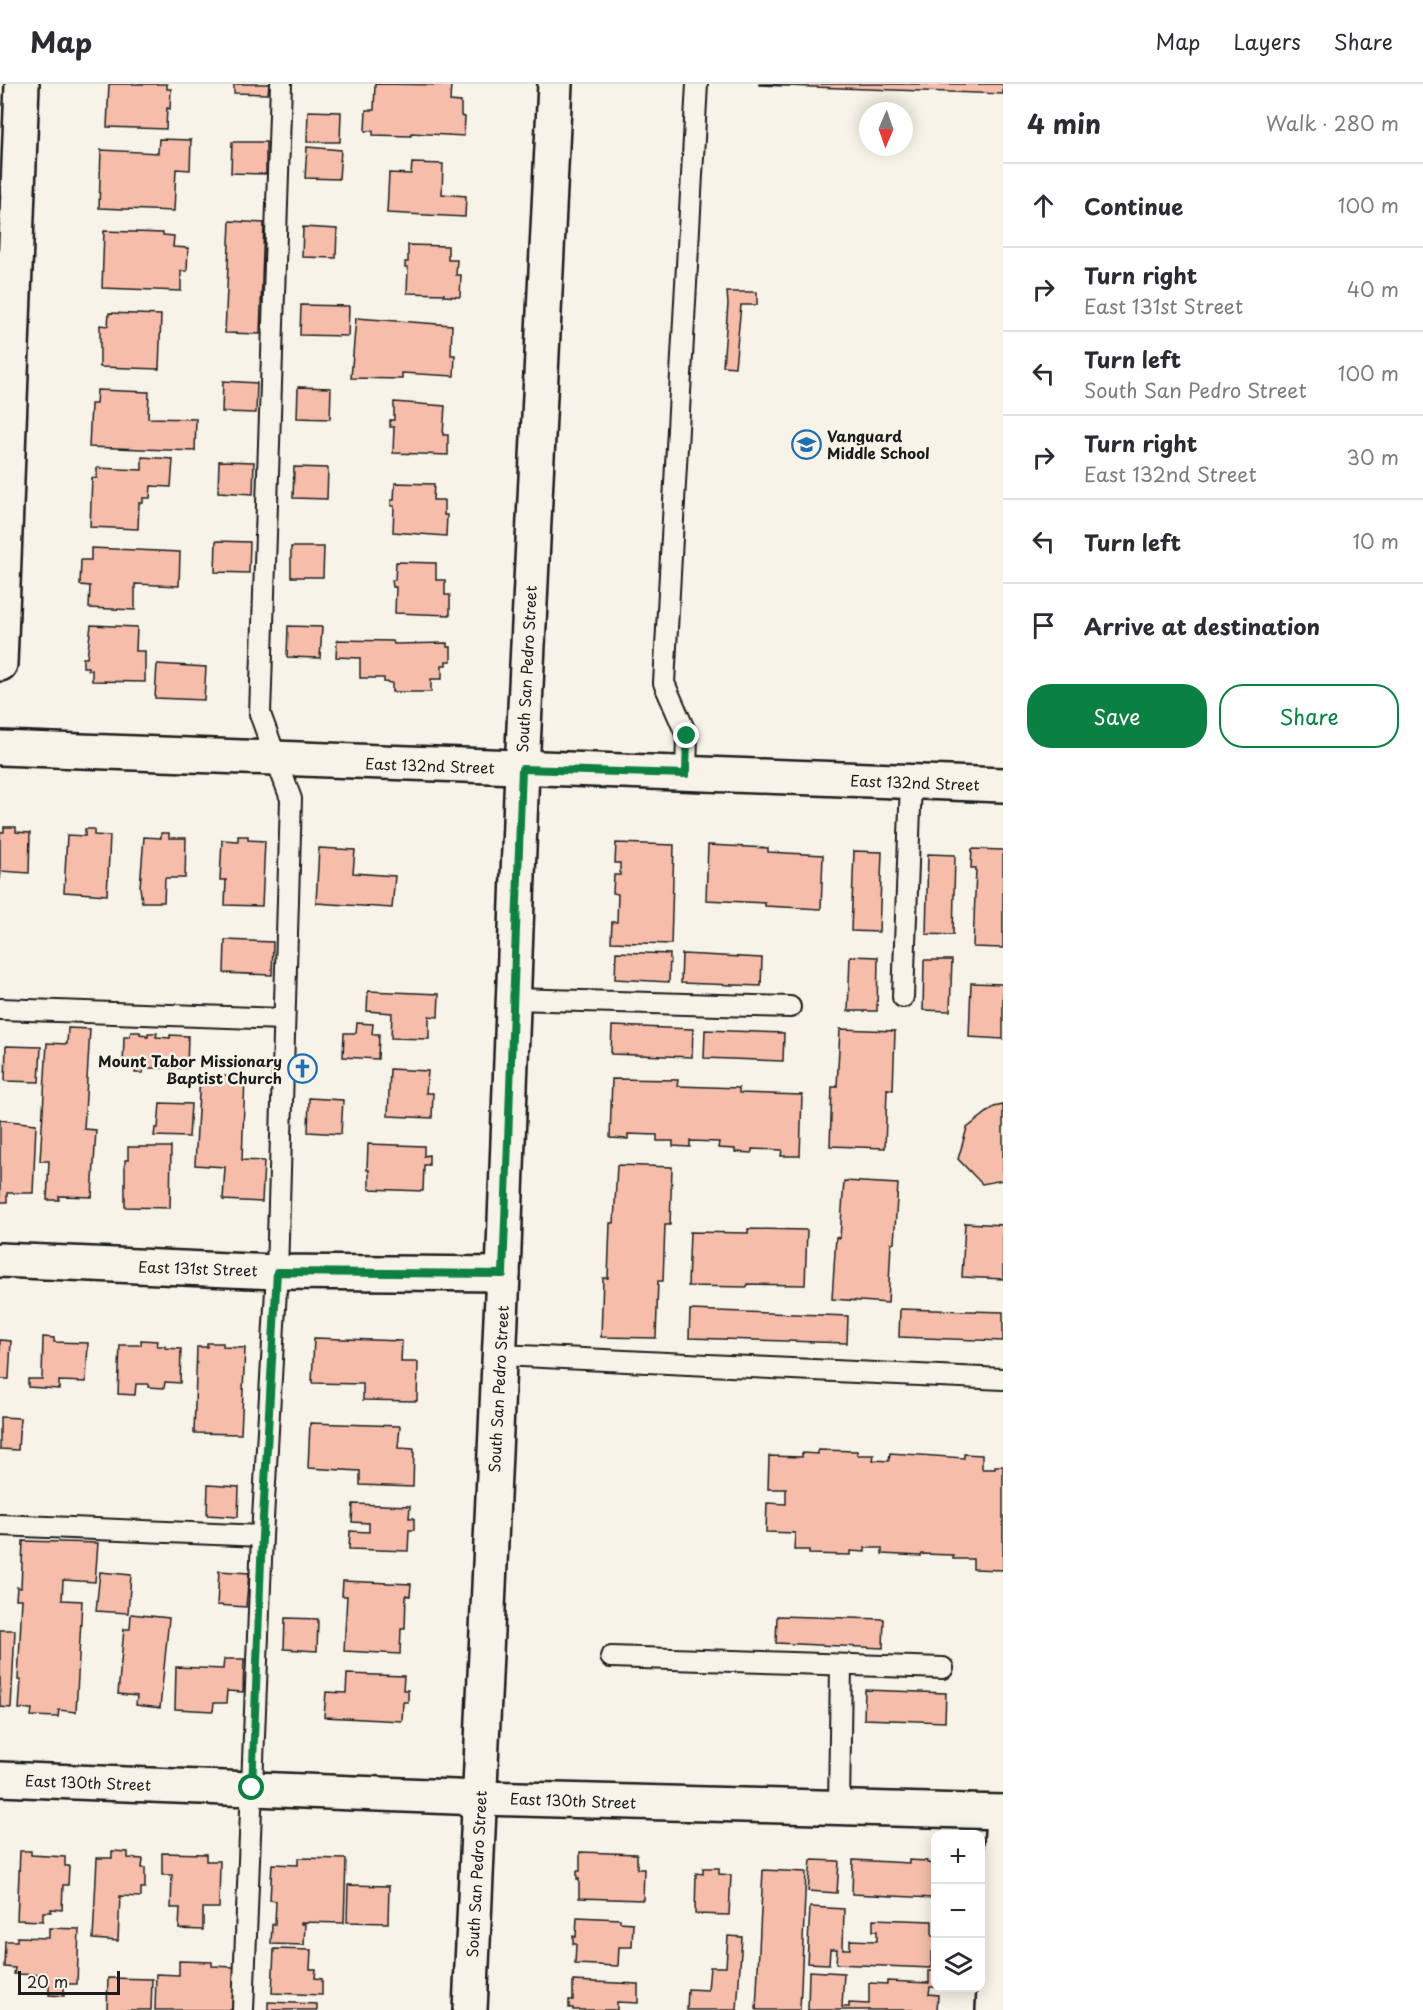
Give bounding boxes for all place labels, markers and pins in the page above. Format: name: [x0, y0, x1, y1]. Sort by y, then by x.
place label: Vanguard Middle School: [827, 424, 930, 464]
school or university icon: Vanguard Middle School: [790, 428, 822, 460]
place label: Mount Tabor Missionary Baptist Church: [98, 1049, 282, 1089]
church icon: Mount Tabor Missionary Baptist Church: [287, 1053, 319, 1085]

